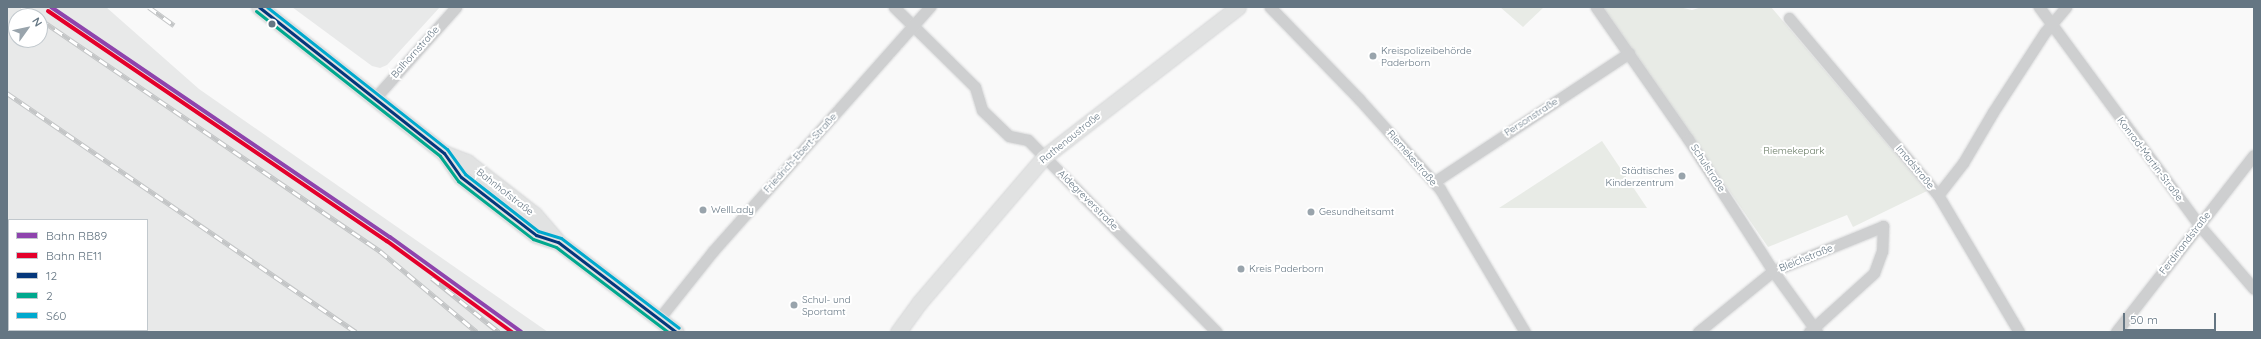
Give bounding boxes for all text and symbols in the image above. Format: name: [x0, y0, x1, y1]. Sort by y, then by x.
north arrow: [8, 8, 48, 48]
text: N: [29, 15, 45, 29]
unlabelled marker: [267, 19, 277, 29]
street label: Balhornstraße: [389, 24, 441, 80]
place label: Kreispolizeibehörde Paderborn: [1381, 44, 1472, 68]
marker: Kreispolizeibehörde Paderborn: [1368, 51, 1378, 61]
street label: Personstraße: [1502, 95, 1560, 139]
street label: Rathenaustraße: [1037, 110, 1103, 166]
street label: Friedrich-Ebert-Straße: [761, 111, 839, 195]
street label: Konrad-Martin-Straße: [2115, 115, 2185, 203]
street label: Riemekestraße: [1385, 128, 1439, 188]
street label: Schulstraße: [1688, 142, 1728, 194]
street label: Imadstraße: [1893, 143, 1937, 191]
park label: Riemekepark: [1763, 145, 1825, 157]
place label: Städtisches Kinderzentrum: [1606, 164, 1674, 188]
street label: Bahnhofstraße: [474, 166, 536, 218]
street label: Aldegreverstraße: [1055, 167, 1121, 233]
marker: Städtisches Kinderzentrum: [1677, 171, 1687, 181]
place label: WellLady: [711, 204, 754, 216]
marker: WellLady: [698, 205, 708, 215]
place label: Gesundheitsamt: [1319, 206, 1394, 218]
marker: Gesundheitsamt: [1306, 207, 1316, 217]
street label: Ferdinandstraße: [2157, 209, 2213, 277]
legend: [8, 219, 148, 331]
text: Bahn RB89: [46, 228, 107, 243]
street label: Bleichstraße: [1777, 242, 1835, 274]
text: Bahn RE11: [46, 248, 102, 263]
place label: Kreis Paderborn: [1249, 263, 1324, 275]
marker: Kreis Paderborn: [1236, 264, 1246, 274]
text: 12: [46, 268, 57, 283]
text: 2: [46, 288, 53, 303]
place label: Schul- und Sportamt: [802, 293, 851, 316]
marker: Schul- und Sportamt: [789, 300, 799, 310]
scale bar: [2125, 305, 2218, 331]
text: S60: [46, 308, 66, 323]
text: 50 m: [2130, 312, 2158, 327]

